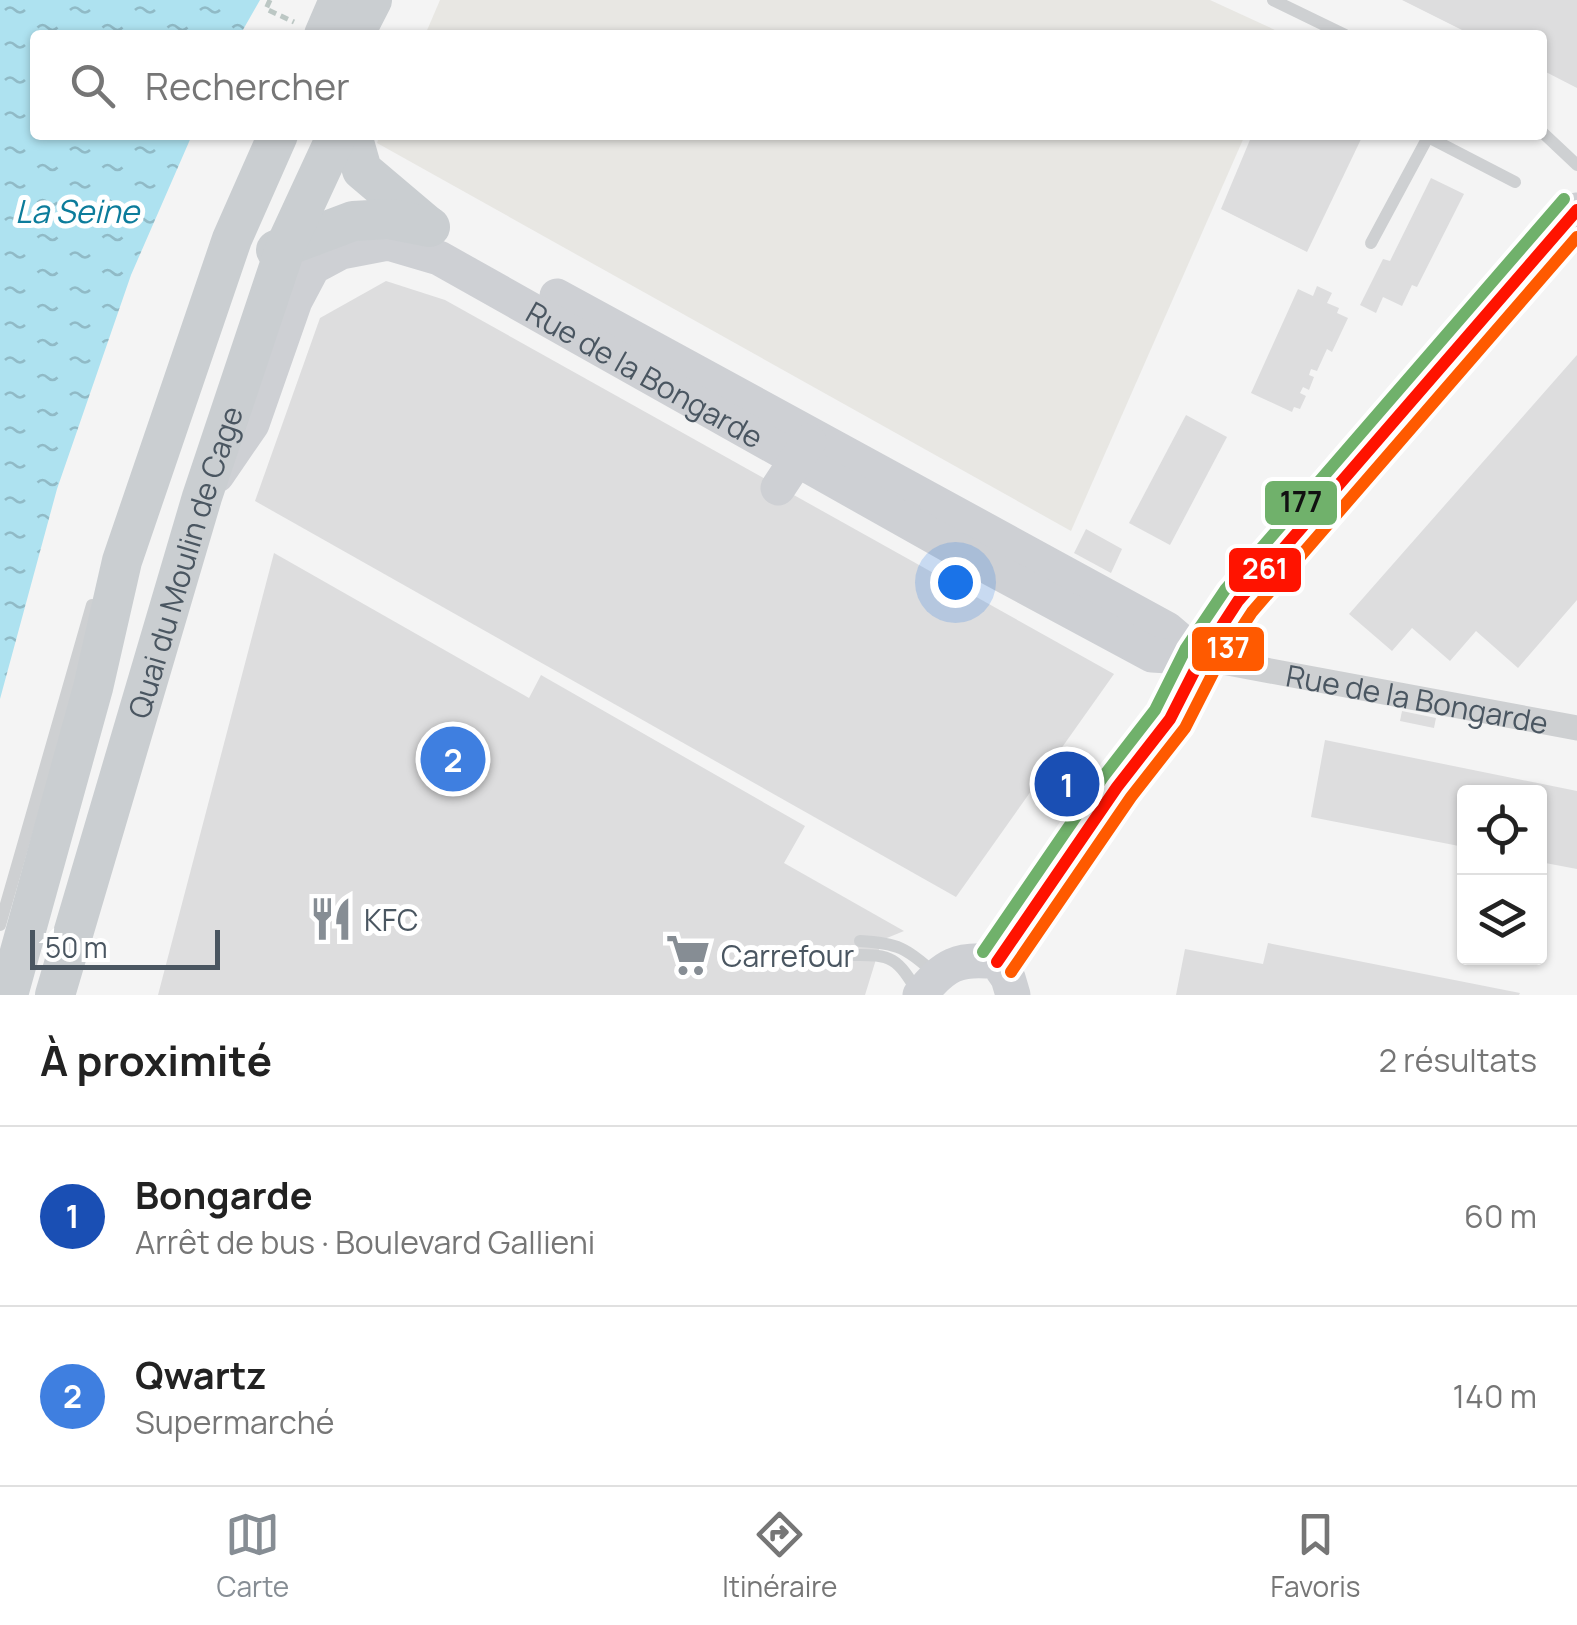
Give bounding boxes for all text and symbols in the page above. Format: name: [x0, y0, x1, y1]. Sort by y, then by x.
search box: [30, 30, 1547, 140]
icon: search: [65, 58, 120, 113]
text: Rechercher: [145, 59, 350, 111]
water label: La Seine: [15, 189, 141, 233]
street label: Rue de la Bongarde: [519, 291, 771, 457]
street label: Quai du Moulin de Cage: [117, 400, 252, 723]
line badge: 177: [1263, 479, 1339, 527]
text: 177: [1280, 482, 1322, 520]
line badge: 261: [1227, 546, 1303, 594]
text: 261: [1242, 549, 1288, 587]
your location: [930, 557, 981, 608]
line badge: 137: [1190, 625, 1266, 673]
text: 137: [1206, 628, 1250, 666]
street label: Rue de la Bongarde: [1283, 654, 1552, 743]
pin: 2: [420, 722, 486, 796]
pin: 1: [1034, 746, 1100, 822]
map controls: [1457, 785, 1547, 965]
button: locate: [1457, 785, 1547, 875]
button: layers: [1457, 875, 1547, 965]
restaurant icon: KFC: [307, 895, 355, 943]
place label: KFC: [364, 899, 418, 940]
scale bar: [30, 925, 220, 970]
text: 50 m: [45, 928, 108, 966]
supermarket icon: Carrefour: [664, 931, 712, 979]
place label: Carrefour: [721, 935, 855, 976]
text: À proximité: [40, 1031, 272, 1089]
text: 2 résultats: [1379, 1038, 1537, 1082]
text: Bongarde: [135, 1168, 313, 1220]
text: 1: [65, 1194, 80, 1238]
text: 60 m: [1464, 1194, 1537, 1238]
text: Arrêt de bus · Boulevard Gallieni: [135, 1220, 595, 1264]
text: Qwartz: [135, 1348, 267, 1400]
text: 2: [63, 1374, 82, 1418]
text: 140 m: [1453, 1374, 1537, 1418]
text: Supermarché: [135, 1400, 334, 1444]
tab: Carte: [217, 1507, 289, 1605]
tab: Itinéraire: [722, 1507, 837, 1605]
tab: Favoris: [1270, 1507, 1360, 1605]

